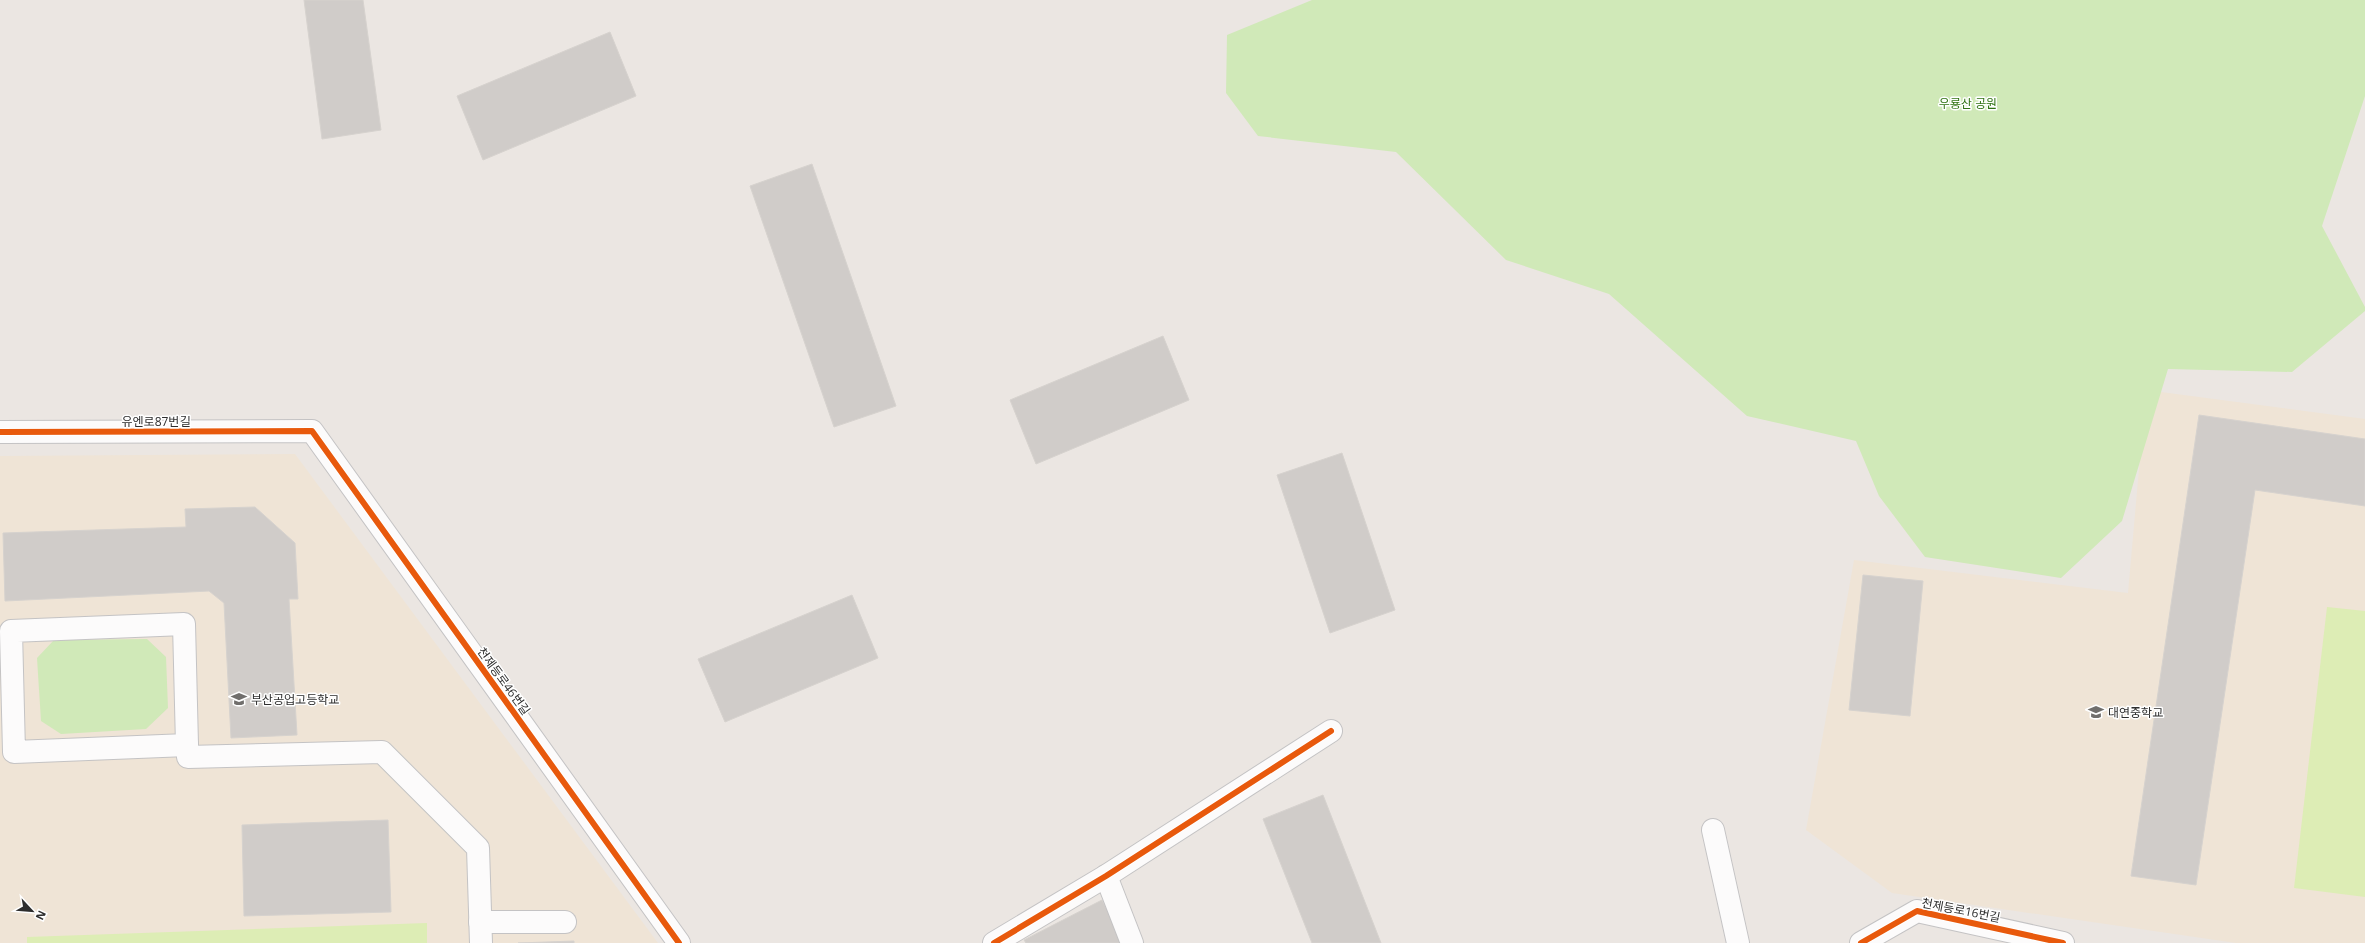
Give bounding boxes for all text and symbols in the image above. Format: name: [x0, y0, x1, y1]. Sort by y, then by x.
park label: 우룡산 공원: [1939, 95, 1997, 112]
street label: 유엔로87번길: [122, 413, 190, 430]
street label: 천제등로46번길: [474, 644, 534, 718]
school or university icon: 부산공업고등학교: [230, 690, 248, 708]
place label: 부산공업고등학교: [251, 691, 339, 708]
school or university icon: 대연중학교: [2087, 703, 2105, 721]
place label: 대연중학교: [2108, 704, 2163, 721]
north arrow: [12, 891, 52, 931]
street label: 천제등로16번길: [1920, 894, 2002, 926]
text: N: [33, 908, 50, 923]

